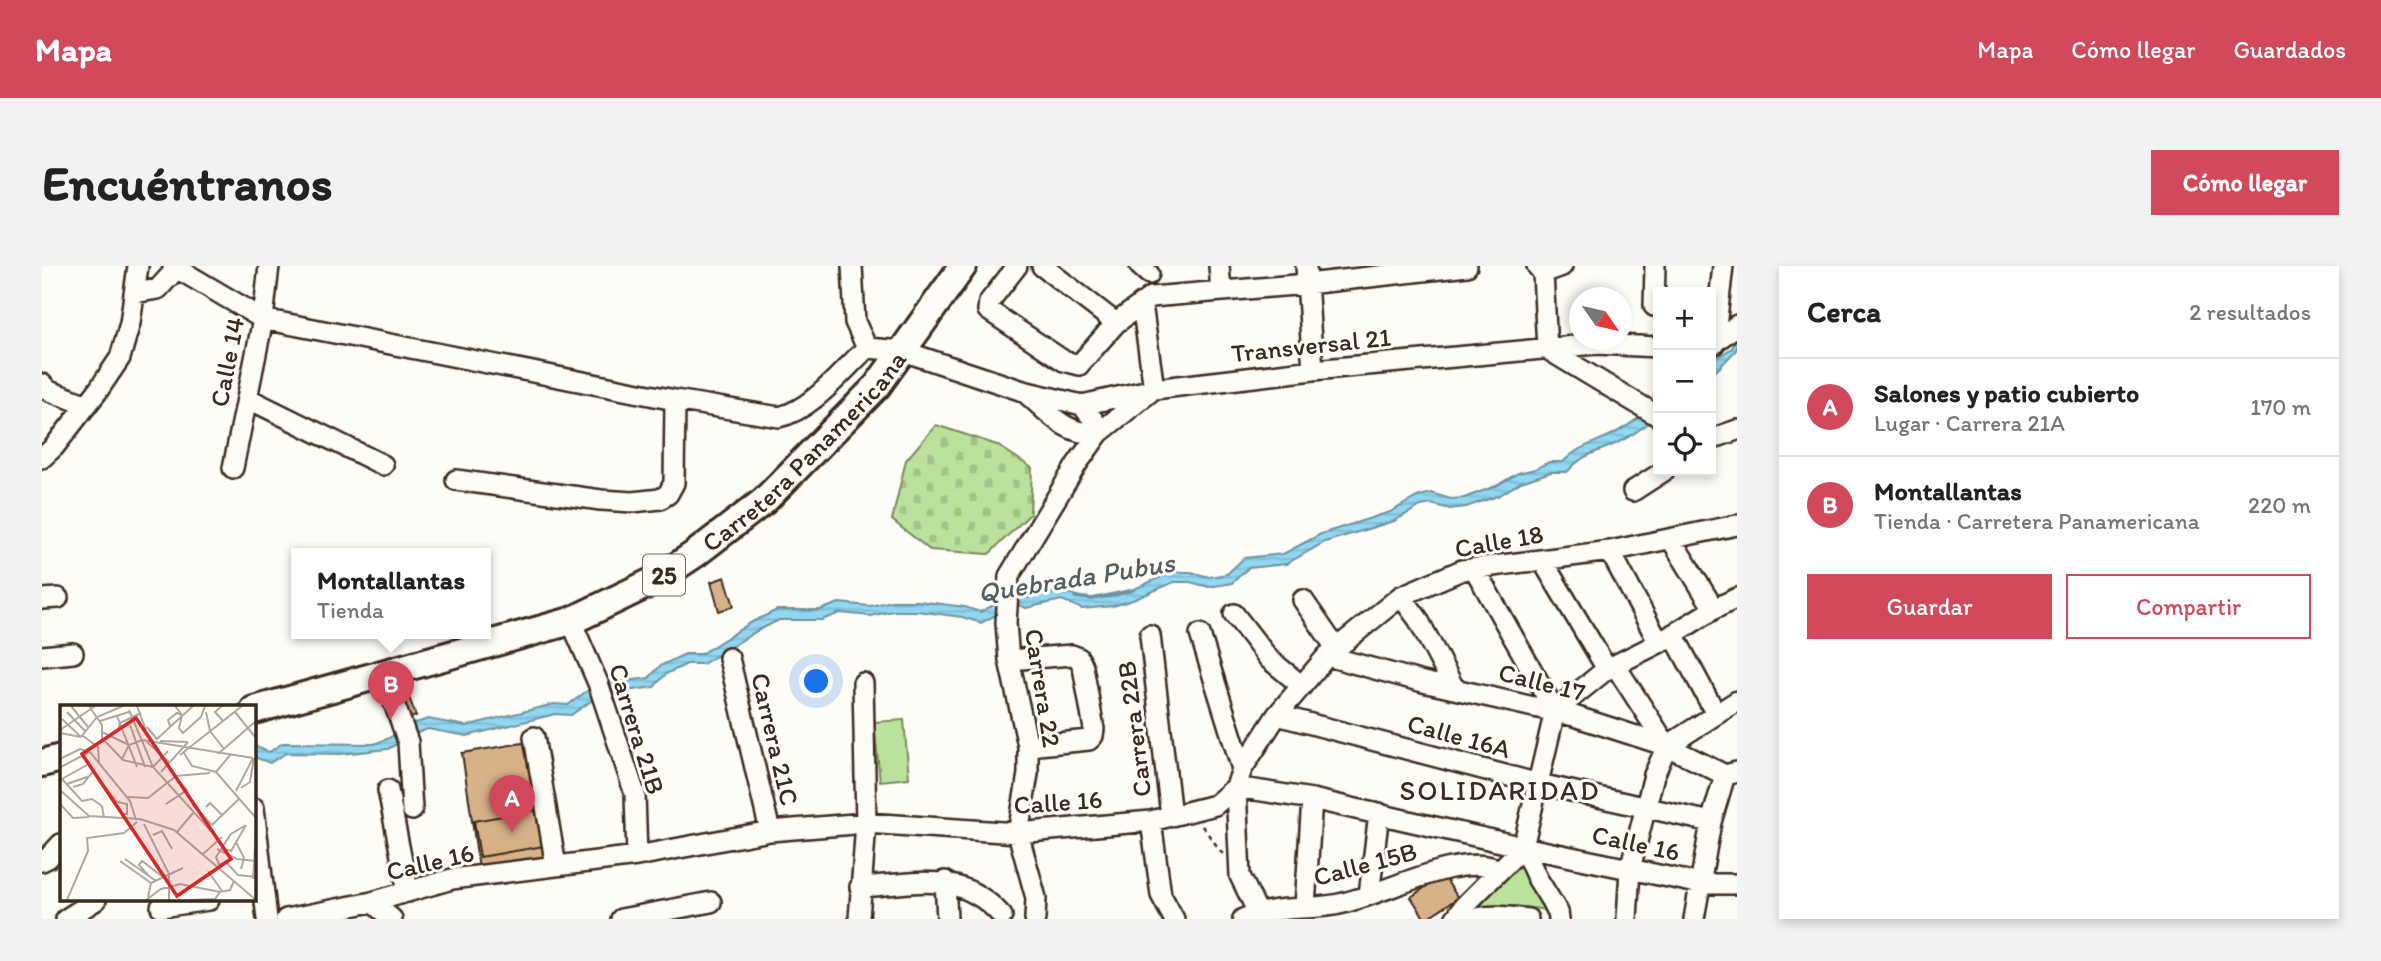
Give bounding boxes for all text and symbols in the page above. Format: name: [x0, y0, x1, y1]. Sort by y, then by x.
text: Mapa: [35, 30, 112, 69]
text: Mapa: [1977, 35, 2033, 64]
text: Cómo llegar: [2071, 35, 2196, 64]
text: Guardados: [2234, 35, 2346, 64]
button: Cómo llegar: [2151, 150, 2339, 215]
text: Encuéntranos: [42, 153, 333, 212]
north arrow: [1569, 287, 1632, 350]
map controls: [1653, 287, 1716, 476]
button: +: [1653, 287, 1716, 350]
text: Cerca: [1807, 293, 1881, 330]
text: 2 resultados: [2189, 298, 2311, 326]
street label: Calle 14: [203, 314, 251, 410]
street label: Transversal 21: [1230, 321, 1392, 369]
street label: Carretera Panamericana: [696, 344, 913, 559]
button: −: [1653, 350, 1716, 413]
text: Salones y patio cubierto: [1874, 377, 2139, 409]
text: A: [1823, 393, 1837, 421]
text: 170 m: [2250, 393, 2311, 421]
text: Lugar · Carrera 21A: [1874, 409, 2065, 437]
button: locate: [1653, 413, 1716, 476]
text: Montallantas: [1874, 475, 2022, 507]
text: B: [1823, 491, 1837, 519]
text: 220 m: [2248, 491, 2311, 519]
text: Tienda · Carretera Panamericana: [1874, 507, 2200, 535]
street label: Calle 18: [1452, 517, 1546, 565]
water label: Quebrada Pubus: [975, 544, 1178, 609]
popup: [291, 548, 491, 639]
road number: 25: [643, 554, 685, 596]
text: Montallantas: [317, 564, 465, 596]
button: Guardar: [1807, 574, 2052, 639]
button: Compartir: [2066, 574, 2311, 639]
text: Tienda: [317, 596, 384, 624]
street label: Carrera 22: [1018, 626, 1068, 750]
street label: Calle 17: [1495, 656, 1589, 708]
street label: Carrera 22B: [1110, 659, 1158, 799]
street label: Carrera 21B: [602, 660, 672, 798]
pin: B: [368, 661, 414, 719]
your location: [799, 664, 833, 698]
street label: Carrera 21C: [744, 670, 806, 808]
inset map: [60, 705, 256, 902]
street label: Calle 16A: [1404, 707, 1515, 765]
district label: SOLIDARIDAD: [1400, 773, 1600, 807]
pin: A: [489, 775, 535, 833]
street label: Calle 16: [1012, 783, 1104, 821]
street label: Calle 16: [1589, 818, 1683, 868]
street label: Calle 15B: [1310, 835, 1420, 893]
street label: Calle 16: [383, 836, 477, 888]

